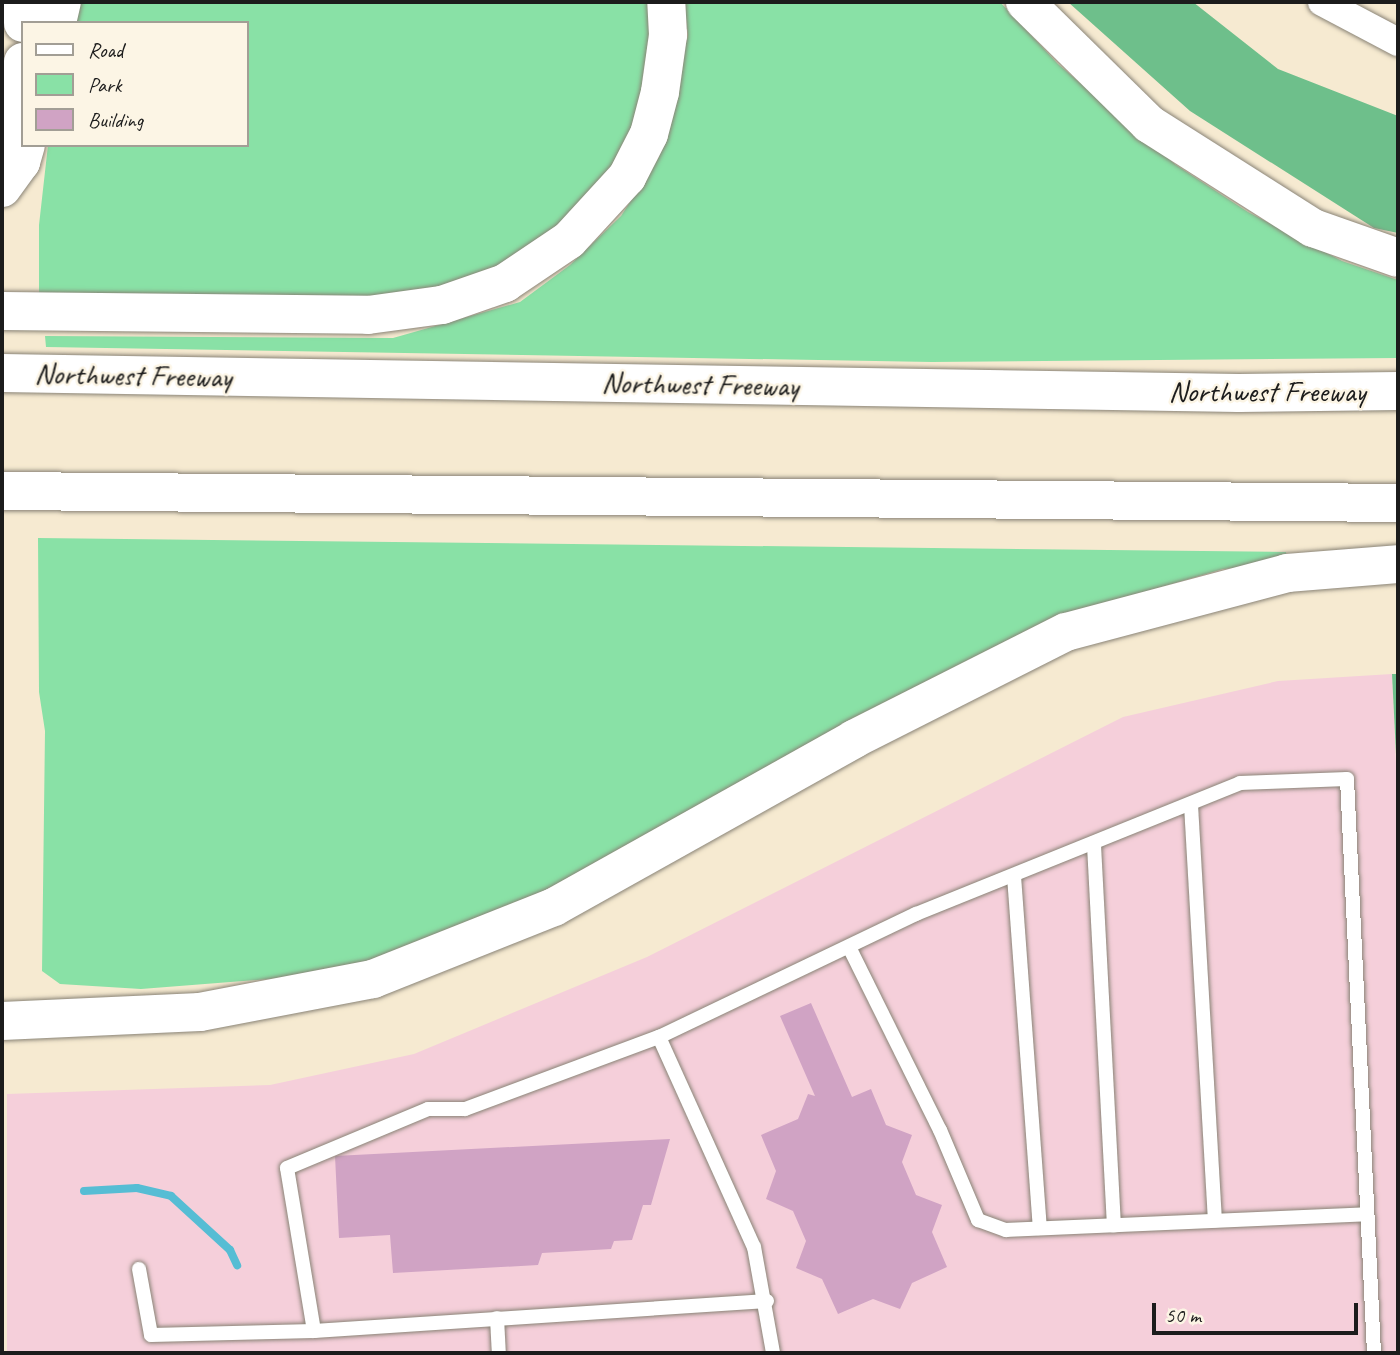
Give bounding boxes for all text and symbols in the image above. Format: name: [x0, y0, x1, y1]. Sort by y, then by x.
legend: [21, 21, 248, 147]
text: Road: [88, 37, 123, 63]
text: Park: [88, 72, 121, 98]
text: Building: [88, 107, 143, 133]
street label: Northwest Freeway: [34, 355, 232, 395]
street label: Northwest Freeway: [601, 364, 799, 404]
street label: Northwest Freeway: [1168, 373, 1366, 409]
scale bar: [1155, 1288, 1362, 1332]
text: 50 m: [1165, 1302, 1201, 1328]

